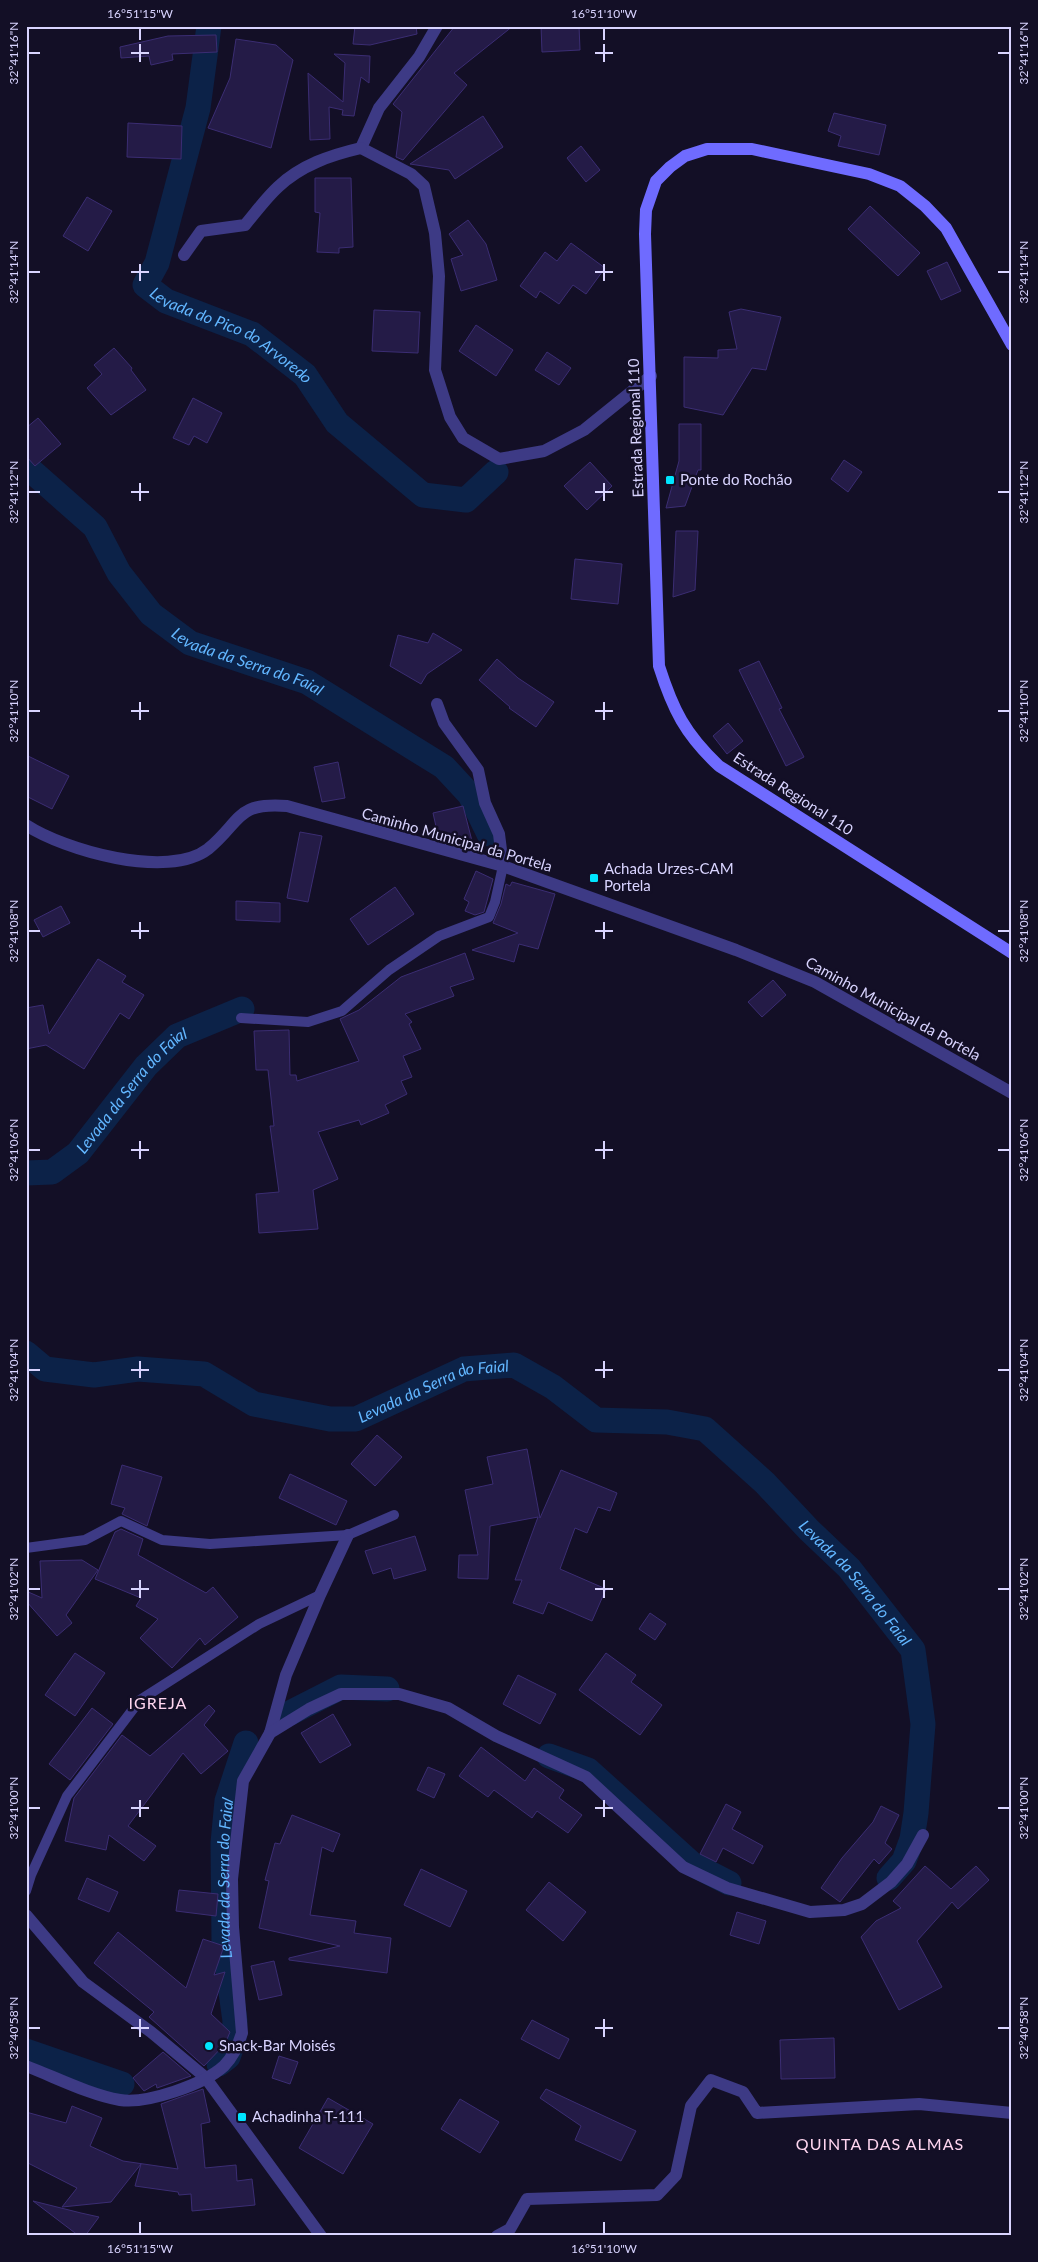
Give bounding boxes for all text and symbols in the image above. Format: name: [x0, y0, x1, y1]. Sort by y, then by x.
text: 16°51'15"W: [107, 6, 174, 21]
text: 16°51'10"W: [571, 6, 638, 21]
text: 32°41'16"N: [6, 22, 21, 84]
text: 32°41'16"N: [1016, 22, 1031, 84]
text: 32°41'14"N: [6, 241, 21, 303]
text: 32°41'14"N: [1016, 241, 1031, 303]
water label: Levada do Pico do Arvoredo: [147, 282, 317, 386]
street label: Estrada Regional 110: [624, 358, 646, 498]
text: 32°41'12"N: [6, 461, 21, 523]
text: 32°41'12"N: [1016, 461, 1031, 523]
place label: Ponte do Rochão: [680, 470, 792, 488]
marker: Ponte do Rochão: [664, 474, 676, 486]
water label: Levada da Serra do Faial: [169, 623, 328, 699]
text: 32°41'10"N: [6, 680, 21, 742]
text: 32°41'10"N: [1016, 680, 1031, 742]
street label: Estrada Regional 110: [730, 748, 857, 839]
street label: Caminho Municipal da Portela: [360, 803, 555, 875]
place label: Achada Urzes-CAM Portela: [604, 859, 734, 894]
marker: Achada Urzes-CAM Portela: [588, 872, 600, 884]
text: 32°41'08"N: [6, 900, 21, 962]
text: 32°41'08"N: [1016, 900, 1031, 962]
street label: Caminho Municipal da Portela: [803, 952, 984, 1064]
water label: Levada da Serra do Faial: [72, 1023, 190, 1157]
text: 32°41'06"N: [6, 1119, 21, 1181]
text: 32°41'06"N: [1016, 1119, 1031, 1181]
text: 32°41'04"N: [6, 1339, 21, 1401]
text: 32°41'04"N: [1016, 1339, 1031, 1401]
water label: Levada da Serra do Faial: [354, 1355, 510, 1426]
water label: Levada da Serra do Faial: [796, 1516, 916, 1649]
text: 32°41'02"N: [6, 1558, 21, 1620]
text: 32°41'02"N: [1016, 1558, 1031, 1620]
district label: IGREJA: [129, 1693, 187, 1712]
text: 32°41'00"N: [6, 1777, 21, 1839]
text: 32°41'00"N: [1016, 1777, 1031, 1839]
water label: Levada da Serra do Faial: [213, 1795, 237, 1960]
text: 32°40'58"N: [6, 1997, 21, 2059]
text: 32°40'58"N: [1016, 1997, 1031, 2059]
place label: Snack-Bar Moisés: [219, 2036, 336, 2054]
marker: Snack-Bar Moisés: [203, 2040, 215, 2052]
place label: Achadinha T-111: [252, 2107, 364, 2125]
marker: Achadinha T-111: [236, 2111, 248, 2123]
district label: QUINTA DAS ALMAS: [796, 2134, 964, 2153]
text: 16°51'15"W: [107, 2241, 174, 2256]
text: 16°51'10"W: [571, 2241, 638, 2256]

